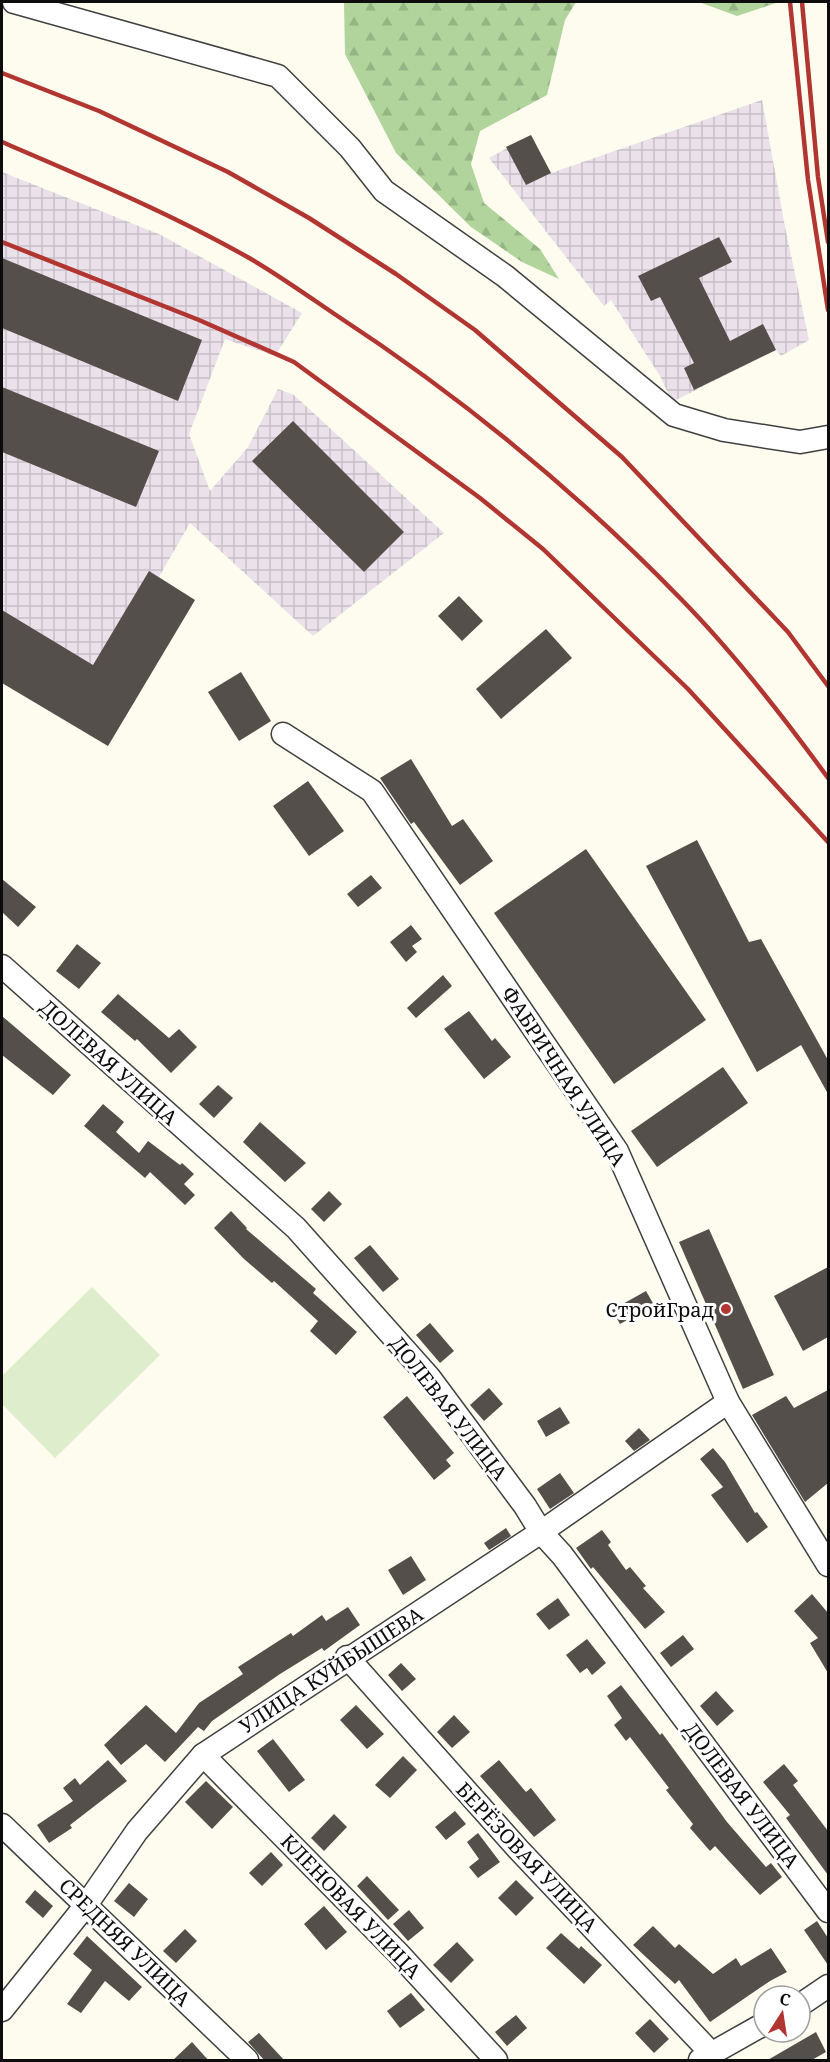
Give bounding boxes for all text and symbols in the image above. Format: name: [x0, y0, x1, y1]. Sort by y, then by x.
street label: ФАБРИЧНАЯ УЛИЦА: [496, 981, 633, 1172]
street label: ДОЛЕВАЯ УЛИЦА: [35, 993, 184, 1132]
place label: СтройГрад: [606, 1296, 714, 1323]
marker: СтройГрад: [719, 1302, 733, 1316]
street label: ДОЛЕВАЯ УЛИЦА: [384, 1330, 514, 1486]
street label: УЛИЦА КУЙБЫШЕВА: [234, 1600, 429, 1740]
street label: ДОЛЕВАЯ УЛИЦА: [678, 1717, 806, 1874]
street label: БЕРЁЗОВАЯ УЛИЦА: [450, 1776, 604, 1938]
street label: КЛЕНОВАЯ УЛИЦА: [275, 1828, 428, 1985]
street label: СРЕДНЯЯ УЛИЦА: [53, 1872, 197, 2012]
north arrow: [752, 1984, 812, 2044]
text: С: [778, 1987, 793, 2011]

